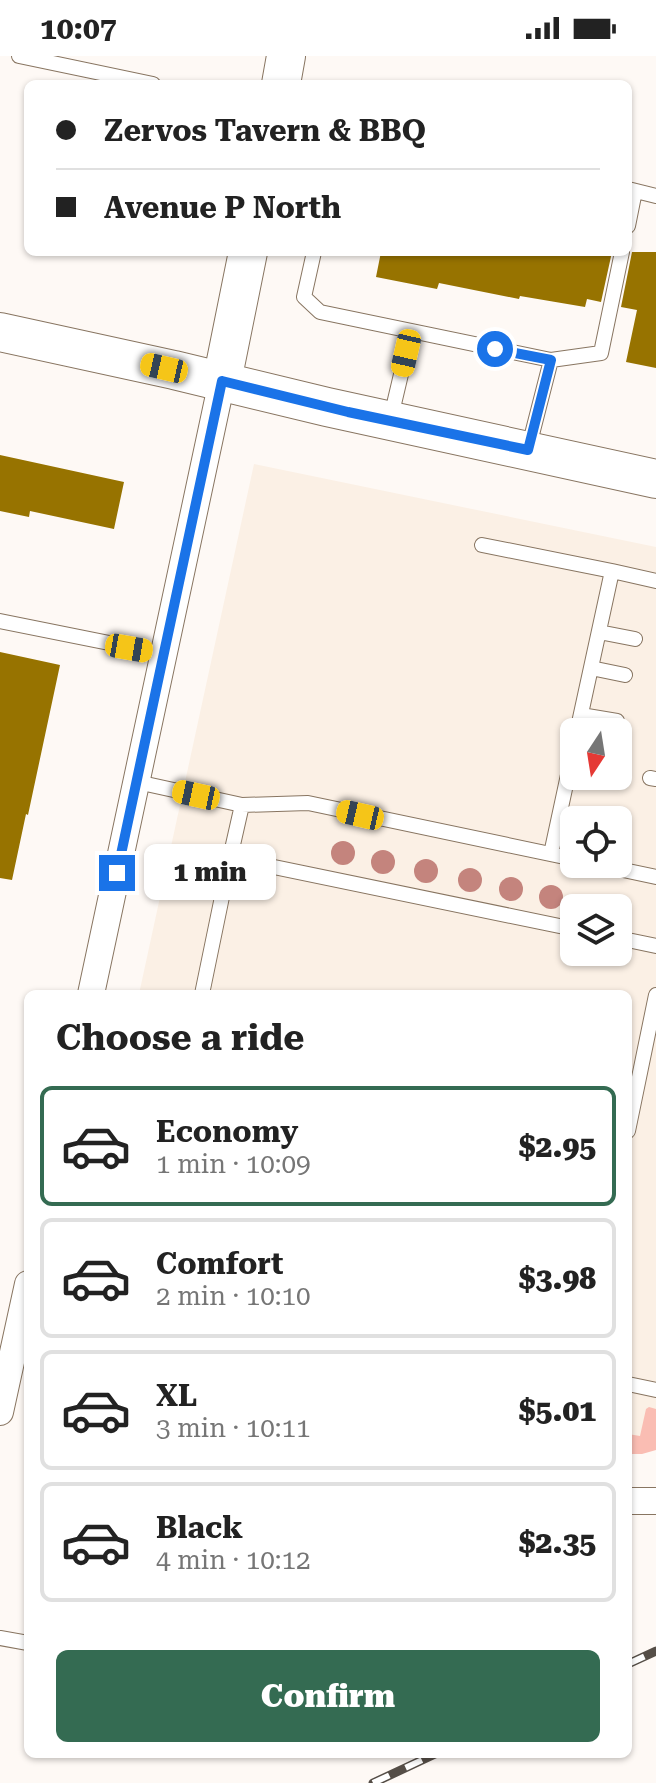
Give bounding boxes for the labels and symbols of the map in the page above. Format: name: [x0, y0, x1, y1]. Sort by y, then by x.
car: [389, 327, 423, 379]
route start: [477, 331, 513, 367]
car: [138, 351, 190, 385]
car: [103, 632, 155, 664]
north arrow: [560, 718, 632, 790]
car: [170, 778, 222, 812]
car: [334, 798, 386, 832]
callout: 1 min: [145, 845, 277, 901]
route end: [99, 855, 135, 891]

